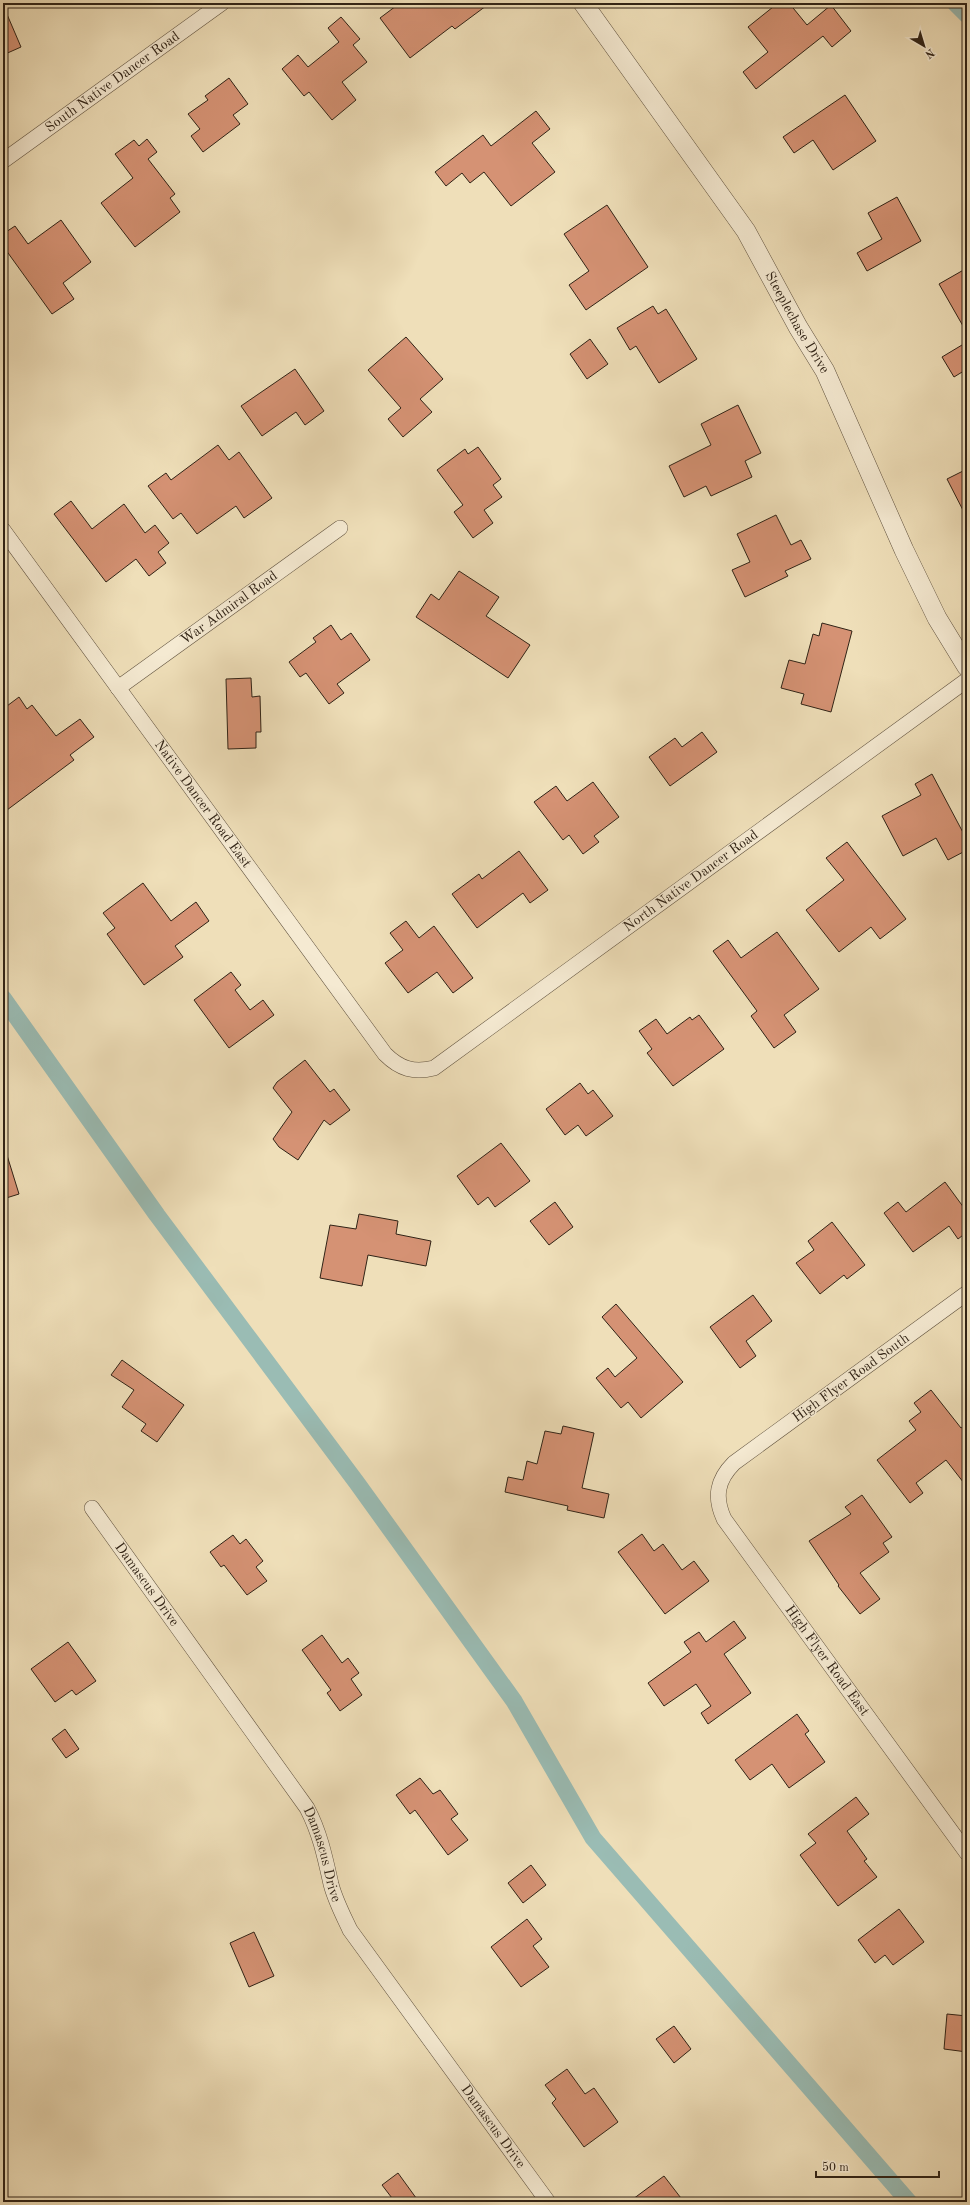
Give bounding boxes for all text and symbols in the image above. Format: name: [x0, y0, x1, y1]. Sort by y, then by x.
north arrow: [904, 26, 944, 66]
street label: South Native Dancer Road: [43, 29, 182, 135]
text: N: [922, 46, 936, 60]
street label: Steeplechase Drive: [762, 269, 832, 376]
street label: War Admiral Road: [178, 569, 280, 647]
street label: Native Dancer Road East: [152, 738, 254, 870]
street label: North Native Dancer Road: [621, 828, 761, 934]
street label: High Flyer Road South: [790, 1331, 912, 1425]
street label: Damascus Drive: [112, 1540, 181, 1629]
street label: High Flyer Road East: [782, 1603, 872, 1719]
street label: Damascus Drive: [301, 1804, 343, 1904]
street label: Damascus Drive: [458, 2082, 528, 2171]
scale bar: [816, 2153, 939, 2179]
text: 50 m: [822, 2161, 849, 2174]

